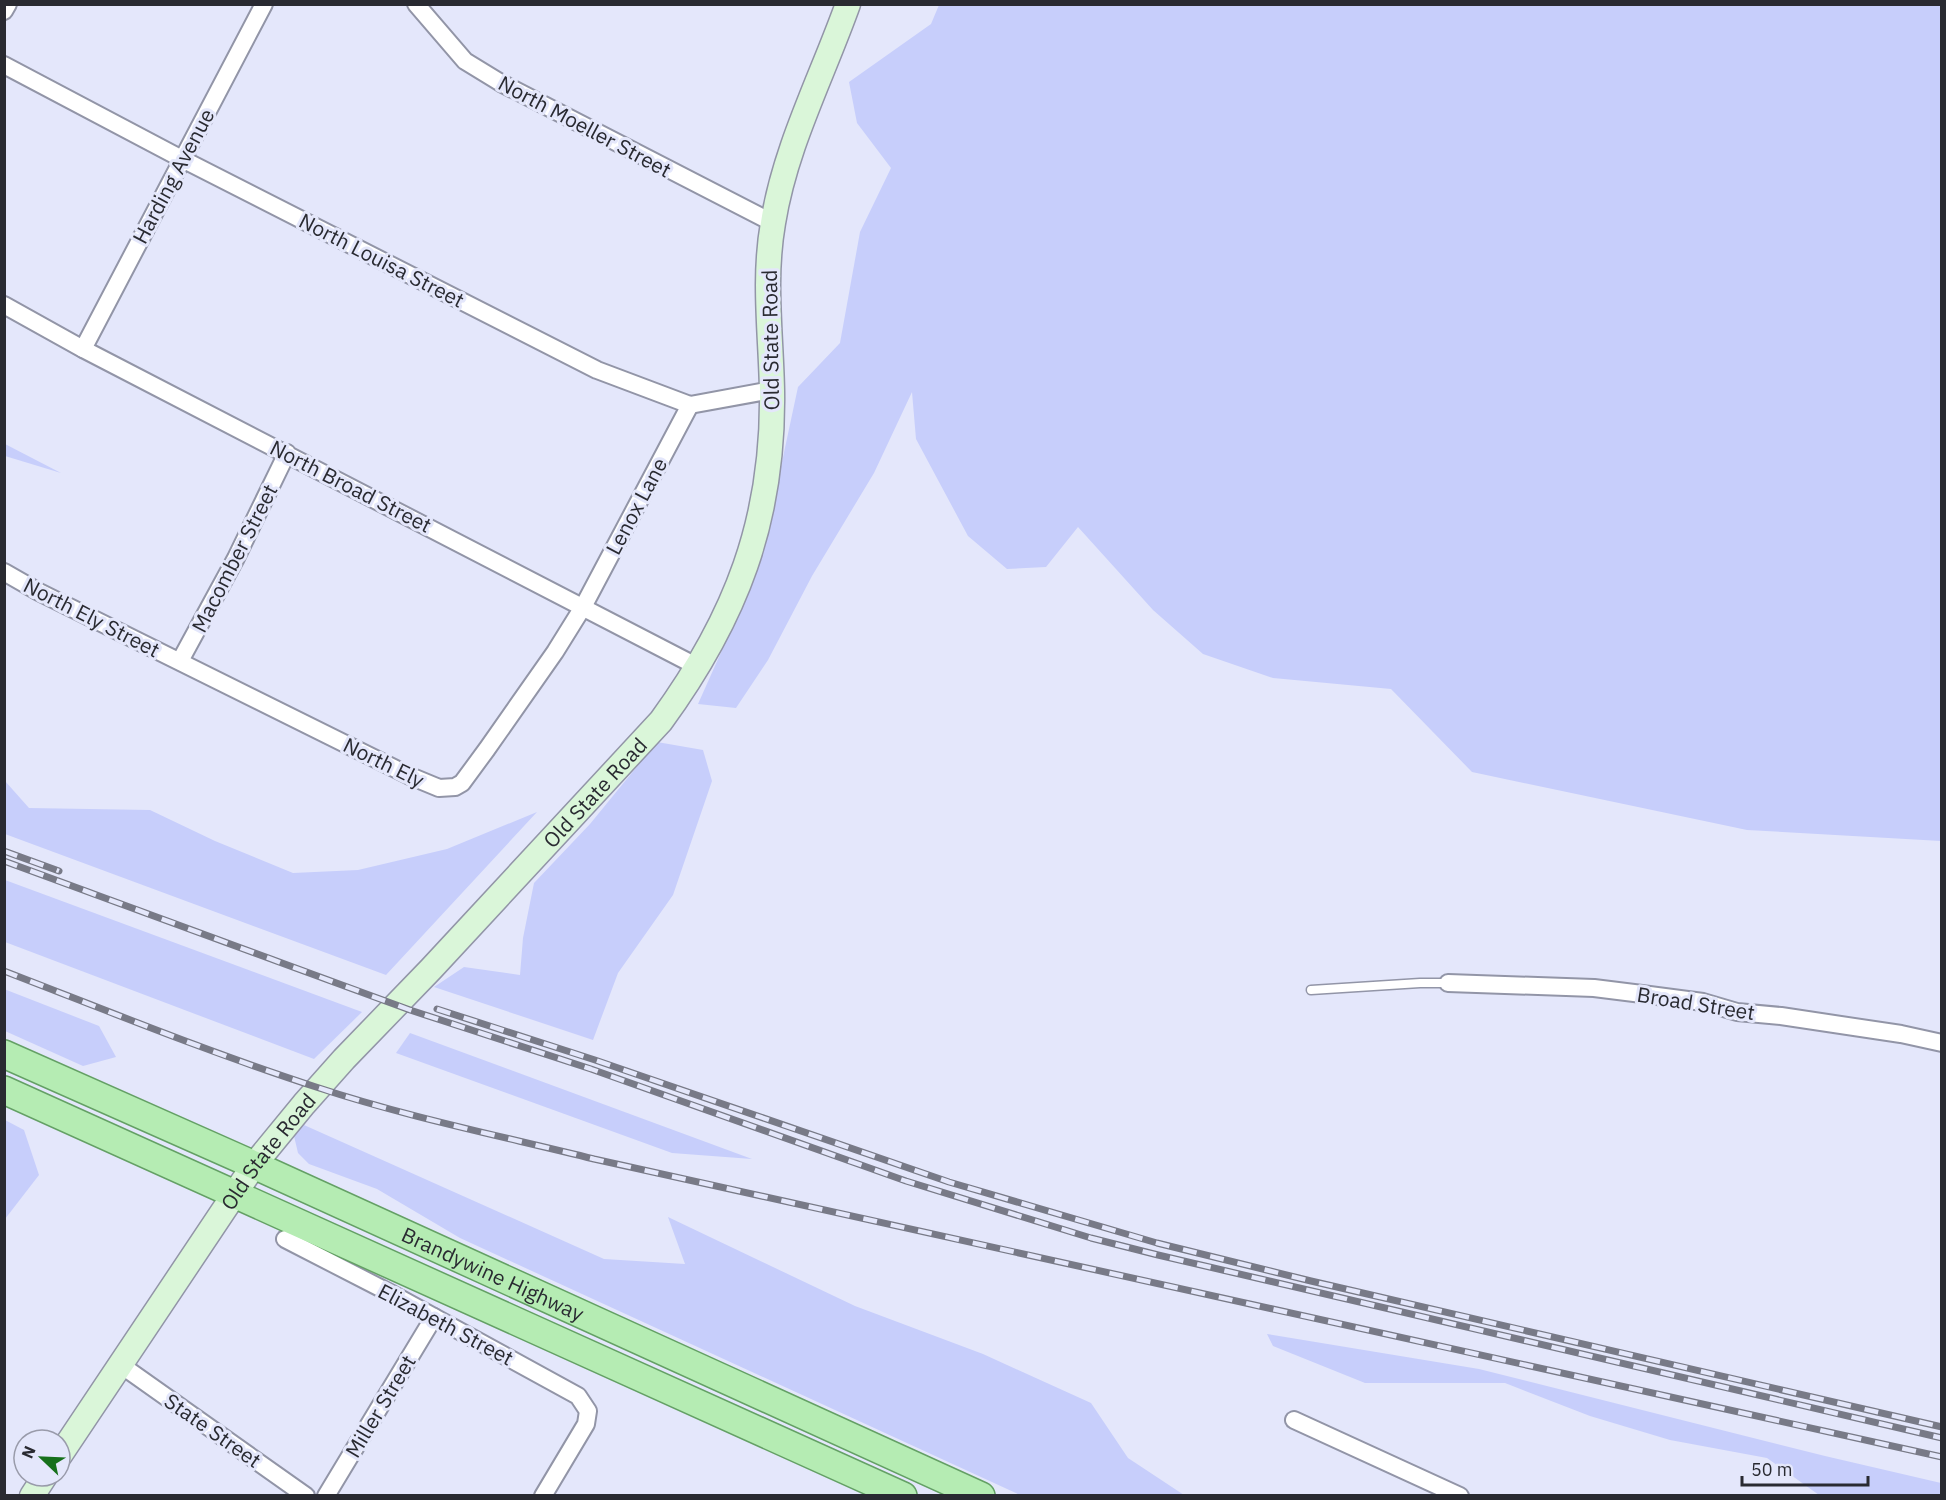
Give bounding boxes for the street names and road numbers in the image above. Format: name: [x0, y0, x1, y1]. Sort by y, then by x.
street label: North Moeller Street: [494, 69, 676, 183]
street label: Harding Avenue: [126, 104, 220, 248]
street label: North Louisa Street: [295, 206, 469, 314]
street label: Old State Road: [755, 269, 785, 411]
street label: North Broad Street: [265, 433, 437, 539]
street label: Lenox Lane: [599, 453, 673, 559]
street label: Macomber Street: [185, 479, 283, 637]
street label: North Ely Street: [19, 571, 165, 663]
street label: North Ely: [339, 730, 430, 794]
street label: Old State Road: [537, 731, 653, 853]
street label: Broad Street: [1635, 980, 1757, 1026]
street label: Old State Road: [214, 1087, 321, 1215]
street label: Brandywine Highway: [397, 1220, 589, 1328]
street label: Elizabeth Street: [373, 1276, 519, 1372]
street label: Miller Street: [338, 1349, 422, 1463]
street label: State Street: [159, 1386, 267, 1474]

